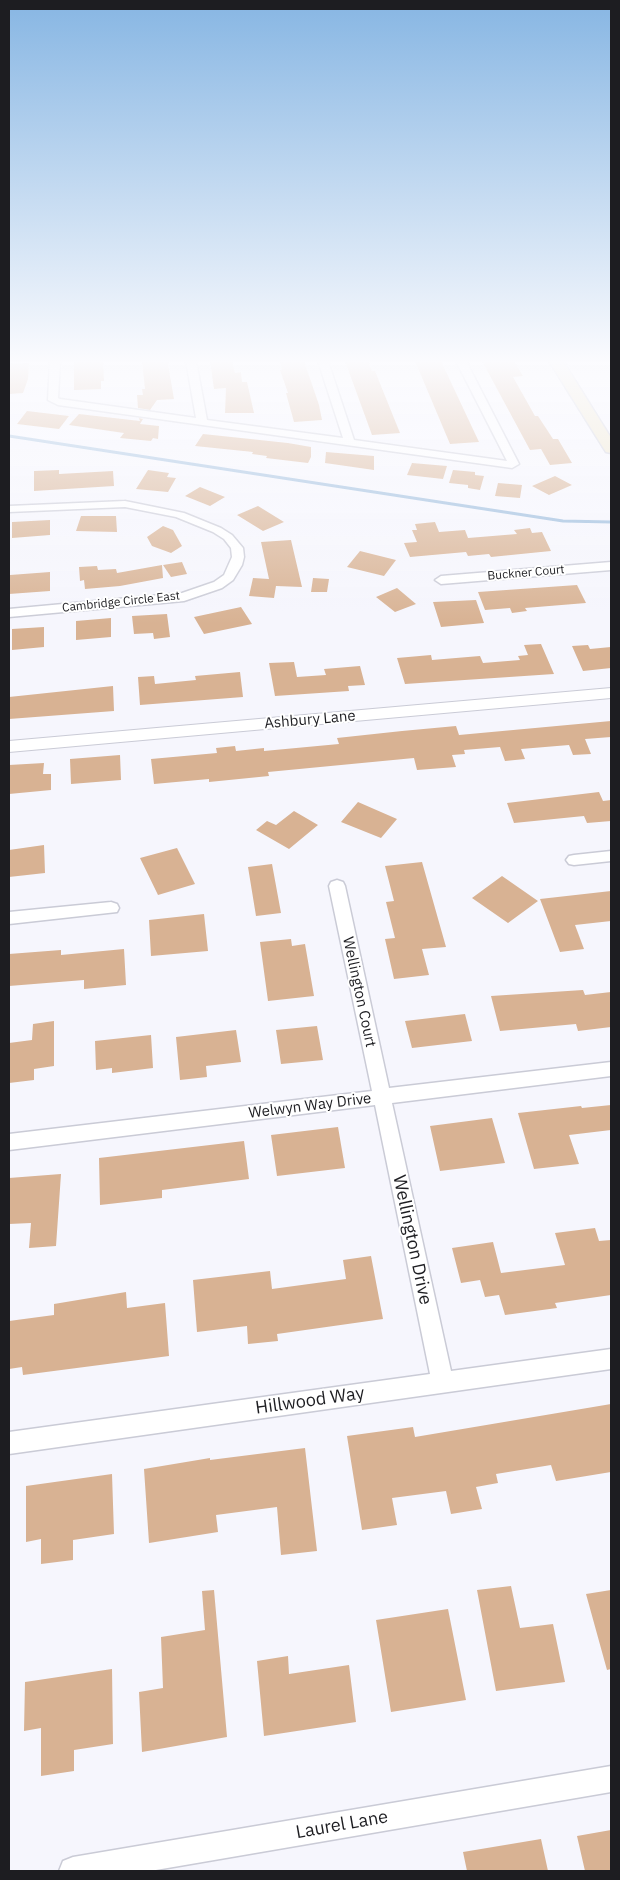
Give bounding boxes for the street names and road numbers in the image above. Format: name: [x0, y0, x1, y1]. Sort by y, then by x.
street label: Buckner Court: [487, 562, 565, 584]
street label: Cambridge Circle East: [61, 589, 181, 615]
street label: Ashbury Lane: [264, 707, 356, 733]
street label: Wellington Court: [339, 935, 379, 1049]
street label: Welwyn Way Drive: [248, 1090, 372, 1122]
street label: Wellington Drive: [388, 1173, 436, 1307]
street label: Hillwood Way: [254, 1383, 366, 1419]
street label: Laurel Lane: [294, 1806, 390, 1844]

